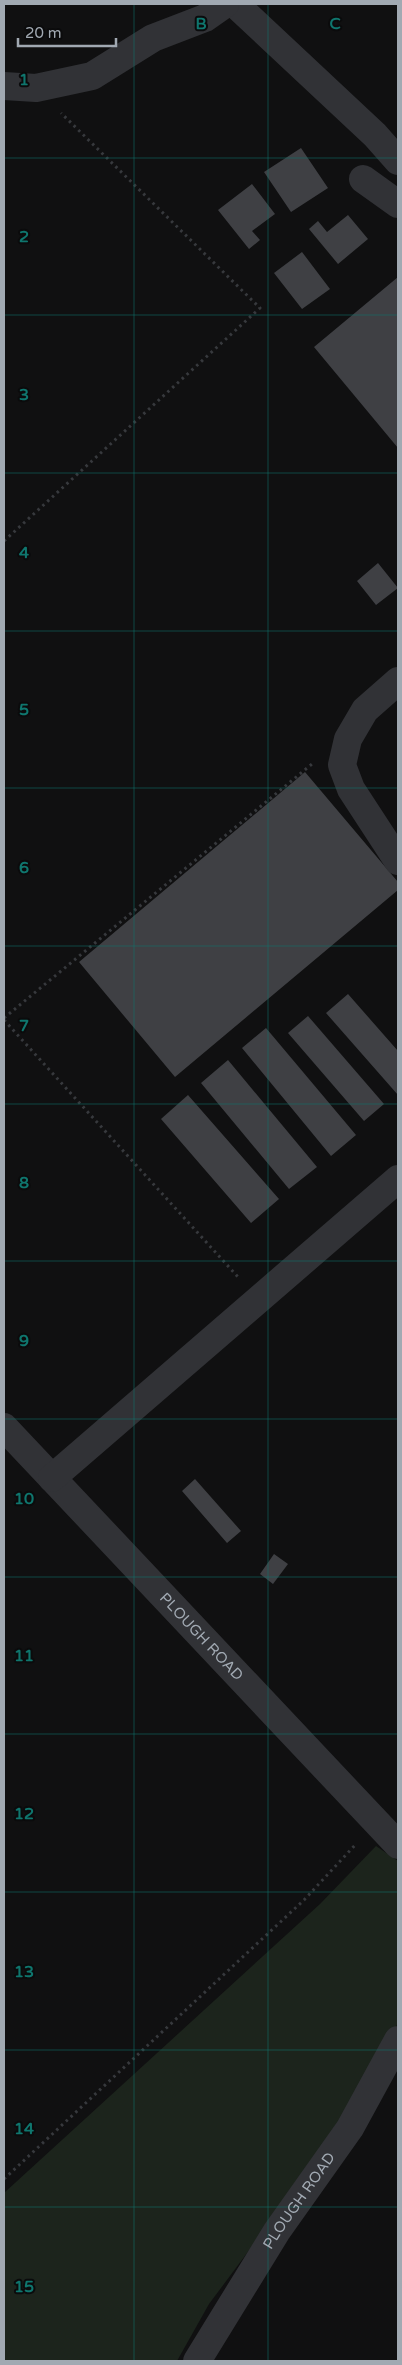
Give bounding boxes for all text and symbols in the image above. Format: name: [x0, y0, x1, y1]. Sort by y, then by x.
text: B: [195, 14, 207, 34]
text: C: [329, 14, 341, 34]
scale bar: [18, 15, 115, 47]
text: 20 m: [25, 24, 62, 42]
text: 1: [19, 70, 29, 90]
text: 2: [19, 227, 29, 247]
text: 3: [19, 385, 29, 405]
text: 4: [19, 543, 29, 563]
text: 5: [19, 700, 29, 720]
text: 6: [19, 858, 29, 878]
text: 7: [19, 1016, 29, 1036]
text: 8: [19, 1173, 29, 1193]
text: 9: [19, 1331, 29, 1351]
text: 10: [14, 1489, 34, 1509]
street label: PLOUGH ROAD: [156, 1589, 247, 1684]
text: 11: [14, 1646, 34, 1666]
text: 12: [14, 1804, 34, 1824]
text: 13: [14, 1962, 34, 1982]
text: 14: [14, 2119, 34, 2139]
street label: PLOUGH ROAD: [259, 2149, 339, 2252]
text: 15: [14, 2277, 34, 2297]

